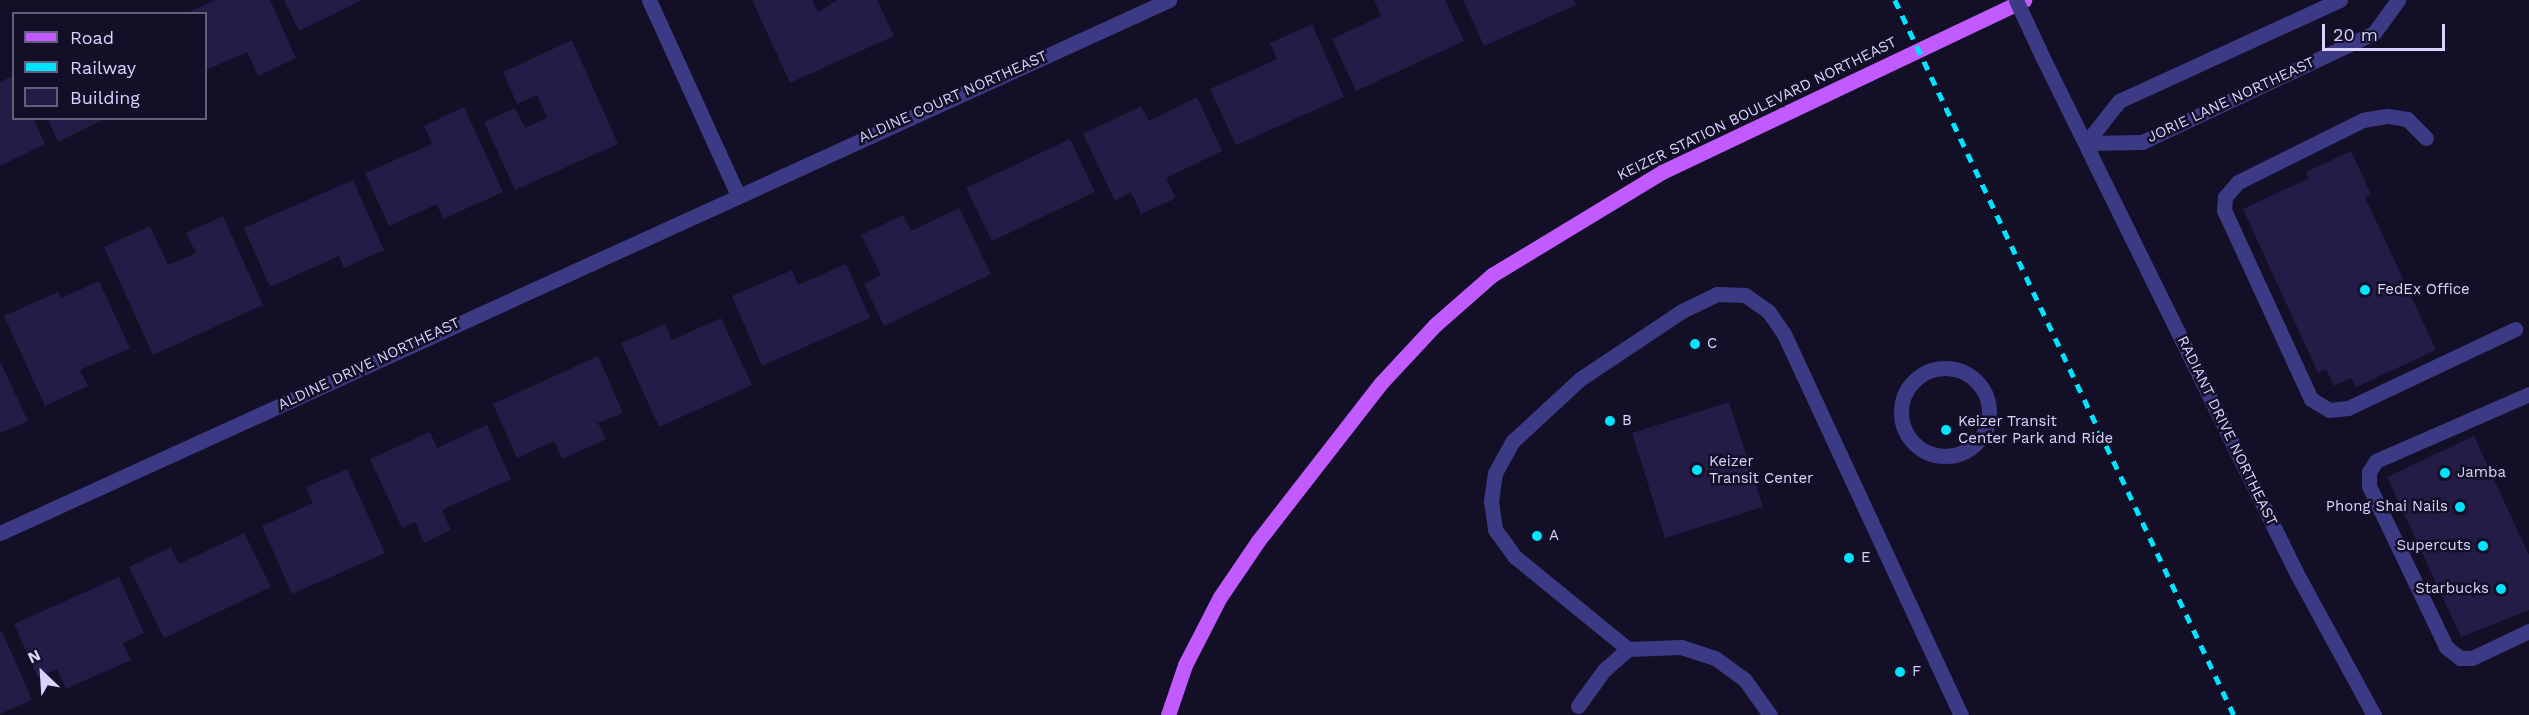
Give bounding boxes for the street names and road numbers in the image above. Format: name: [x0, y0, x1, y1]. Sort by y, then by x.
street label: KEIZER STATION BOULEVARD NORTHEAST: [1614, 33, 1900, 185]
street label: ALDINE COURT NORTHEAST: [856, 47, 1050, 147]
street label: JORIE LANE NORTHEAST: [2144, 53, 2318, 147]
street label: ALDINE DRIVE NORTHEAST: [275, 314, 463, 414]
street label: RADIANT DRIVE NORTHEAST: [2173, 333, 2281, 529]

